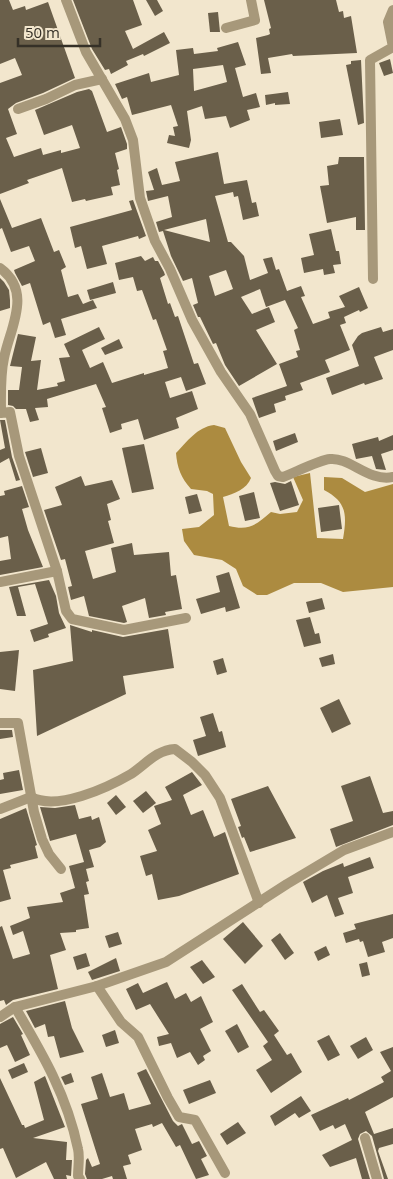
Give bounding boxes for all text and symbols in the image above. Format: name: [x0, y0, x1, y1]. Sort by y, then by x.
scale bar: [18, 15, 100, 47]
text: 50 m: [25, 22, 60, 42]

